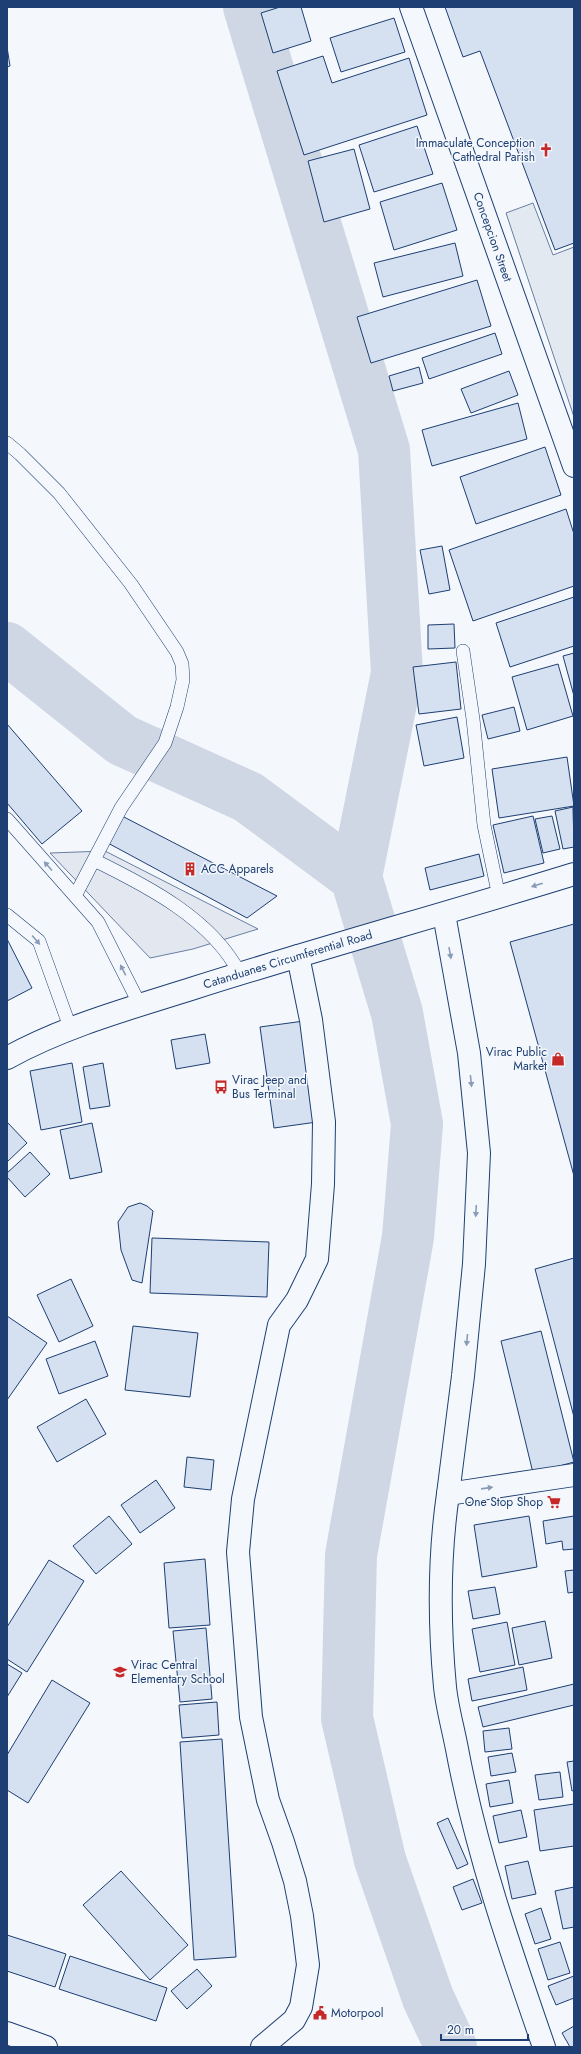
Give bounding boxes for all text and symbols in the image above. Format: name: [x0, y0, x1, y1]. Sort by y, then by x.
place label: Immaculate Conception Cathedral Parish: [416, 134, 535, 166]
church icon: Immaculate Conception Cathedral Parish: [538, 142, 554, 158]
street label: Concepcion Street: [468, 190, 517, 284]
one-way arrow: [43, 860, 52, 871]
place label: ACC Apparels: [201, 860, 274, 878]
building icon: ACC Apparels: [182, 861, 198, 877]
one-way arrow: [530, 882, 542, 888]
street label: Catanduanes Circumferential Road: [201, 926, 374, 994]
one-way arrow: [32, 935, 41, 945]
one-way arrow: [448, 947, 454, 959]
one-way arrow: [119, 965, 126, 976]
place label: Virac Public Market: [486, 1043, 547, 1075]
shop icon: Virac Public Market: [550, 1051, 566, 1067]
place label: Virac Jeep and Bus Terminal: [232, 1071, 307, 1103]
one-way arrow: [468, 1075, 475, 1087]
bus stop icon: Virac Jeep and Bus Terminal: [213, 1079, 229, 1095]
one-way arrow: [473, 1205, 480, 1217]
one-way arrow: [463, 1334, 470, 1346]
one-way arrow: [481, 1485, 493, 1491]
place label: One Stop Shop: [465, 1493, 543, 1511]
supermarket icon: One Stop Shop: [546, 1494, 562, 1510]
place label: Virac Central Elementary School: [131, 1656, 225, 1688]
school or university icon: Virac Central Elementary School: [112, 1664, 128, 1680]
place label: Motorpool: [331, 2004, 384, 2022]
public building icon: Motorpool: [312, 2005, 328, 2021]
scale bar: [441, 2016, 528, 2042]
text: 20 m: [447, 2021, 474, 2039]

